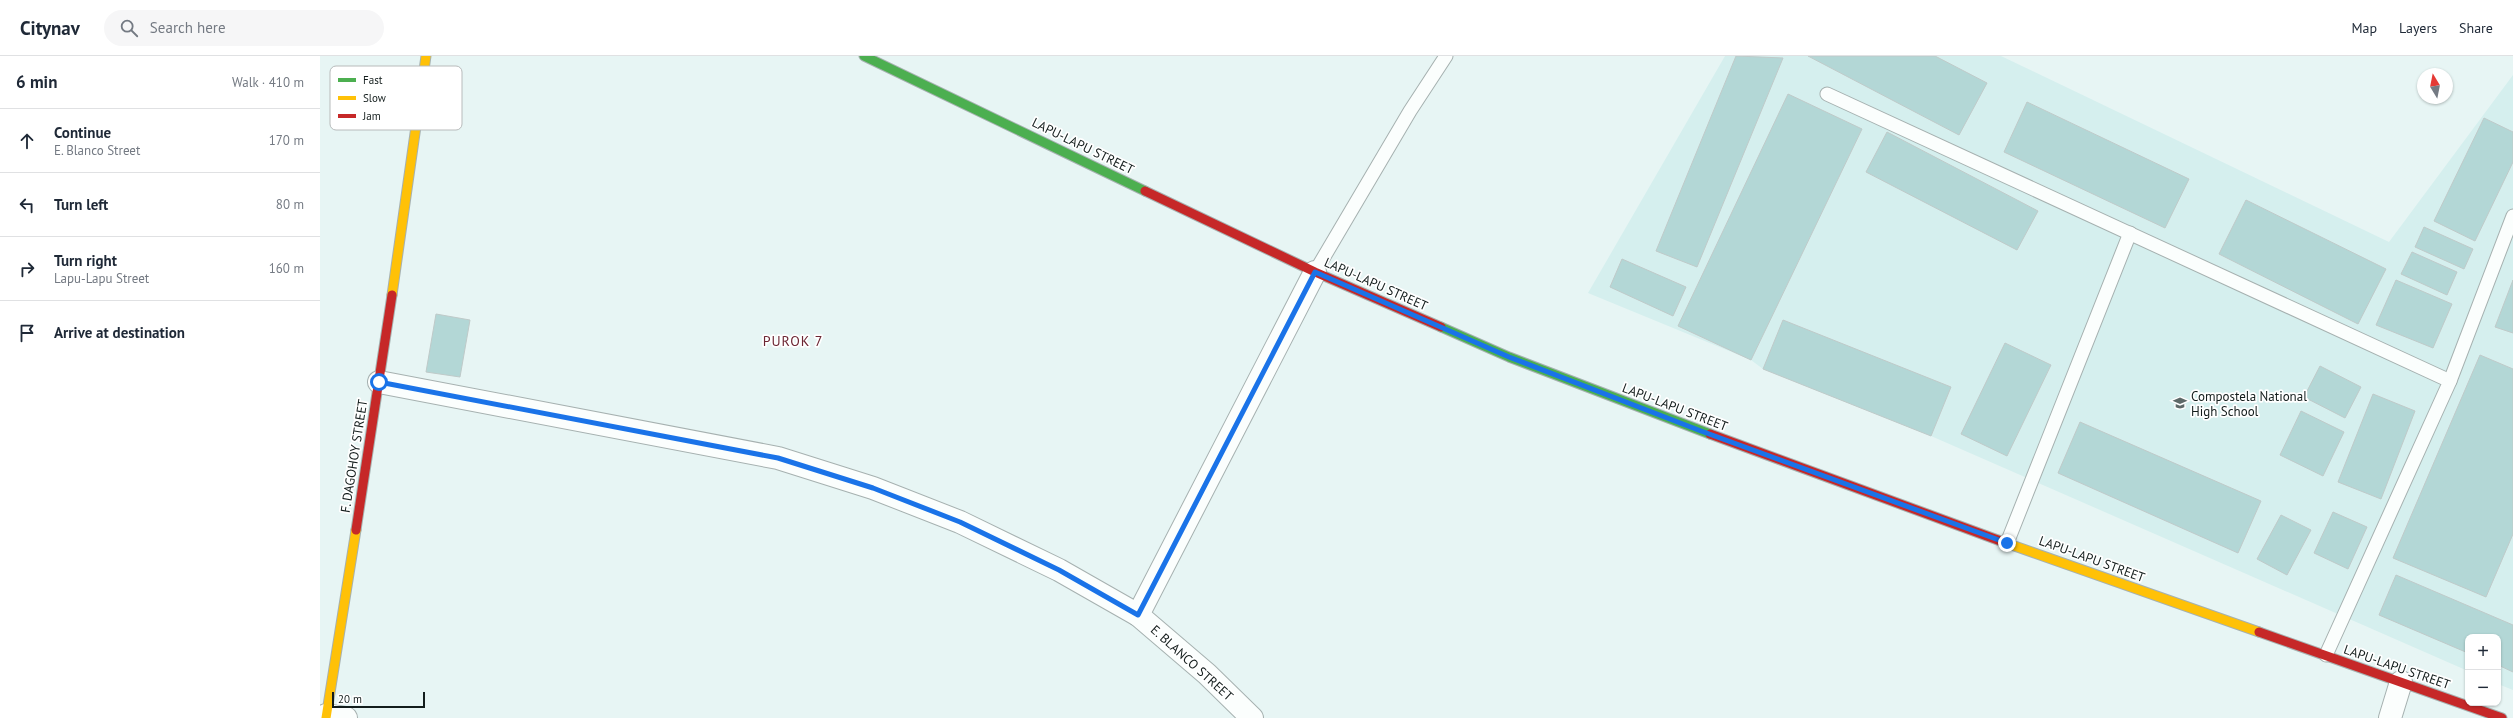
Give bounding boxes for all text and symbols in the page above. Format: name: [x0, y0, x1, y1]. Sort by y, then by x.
search box: [104, 10, 384, 46]
text: Citynav: [20, 16, 80, 40]
icon: search: [118, 17, 140, 39]
text: Search here: [150, 18, 226, 37]
text: Map: [2351, 19, 2377, 37]
text: Layers: [2399, 19, 2437, 37]
text: Share: [2459, 19, 2493, 37]
legend: [330, 66, 462, 130]
north arrow: [2417, 68, 2453, 104]
text: 6 min: [16, 71, 57, 93]
text: Fast: [363, 73, 383, 87]
text: Walk · 410 m: [232, 74, 304, 91]
text: Slow: [363, 91, 386, 105]
text: Jam: [362, 109, 381, 123]
street label: LAPU-LAPU STREET: [1029, 114, 1137, 178]
text: Continue: [54, 123, 111, 142]
icon: ahead: [16, 130, 38, 152]
text: 170 m: [269, 132, 304, 149]
text: E. Blanco Street: [54, 142, 140, 159]
icon: left: [16, 194, 38, 216]
text: Turn left: [54, 195, 108, 214]
text: 80 m: [276, 196, 304, 213]
text: Turn right: [54, 251, 117, 270]
street label: LAPU-LAPU STREET: [1322, 254, 1430, 314]
icon: right: [16, 258, 38, 280]
text: 160 m: [269, 260, 304, 277]
text: Lapu-Lapu Street: [54, 270, 149, 287]
icon: arrive: [16, 322, 38, 344]
text: Arrive at destination: [54, 323, 185, 342]
district label: PUROK 7: [763, 332, 823, 350]
route start: [370, 373, 388, 391]
street label: LAPU-LAPU STREET: [1620, 379, 1730, 435]
place label: Compostela National High School: [2191, 388, 2307, 420]
school or university icon: Compostela National High School: [2172, 395, 2188, 411]
street label: F. DAGOHOY STREET: [337, 398, 371, 514]
street label: LAPU-LAPU STREET: [2037, 532, 2147, 586]
route end: [1998, 534, 2016, 552]
street label: E. BLANCO STREET: [1147, 621, 1237, 705]
map controls: [2465, 634, 2501, 706]
button: +: [2465, 634, 2501, 670]
street label: LAPU-LAPU STREET: [2342, 641, 2452, 693]
button: −: [2465, 670, 2501, 706]
scale bar: [332, 690, 425, 709]
text: 20 m: [338, 692, 362, 706]

